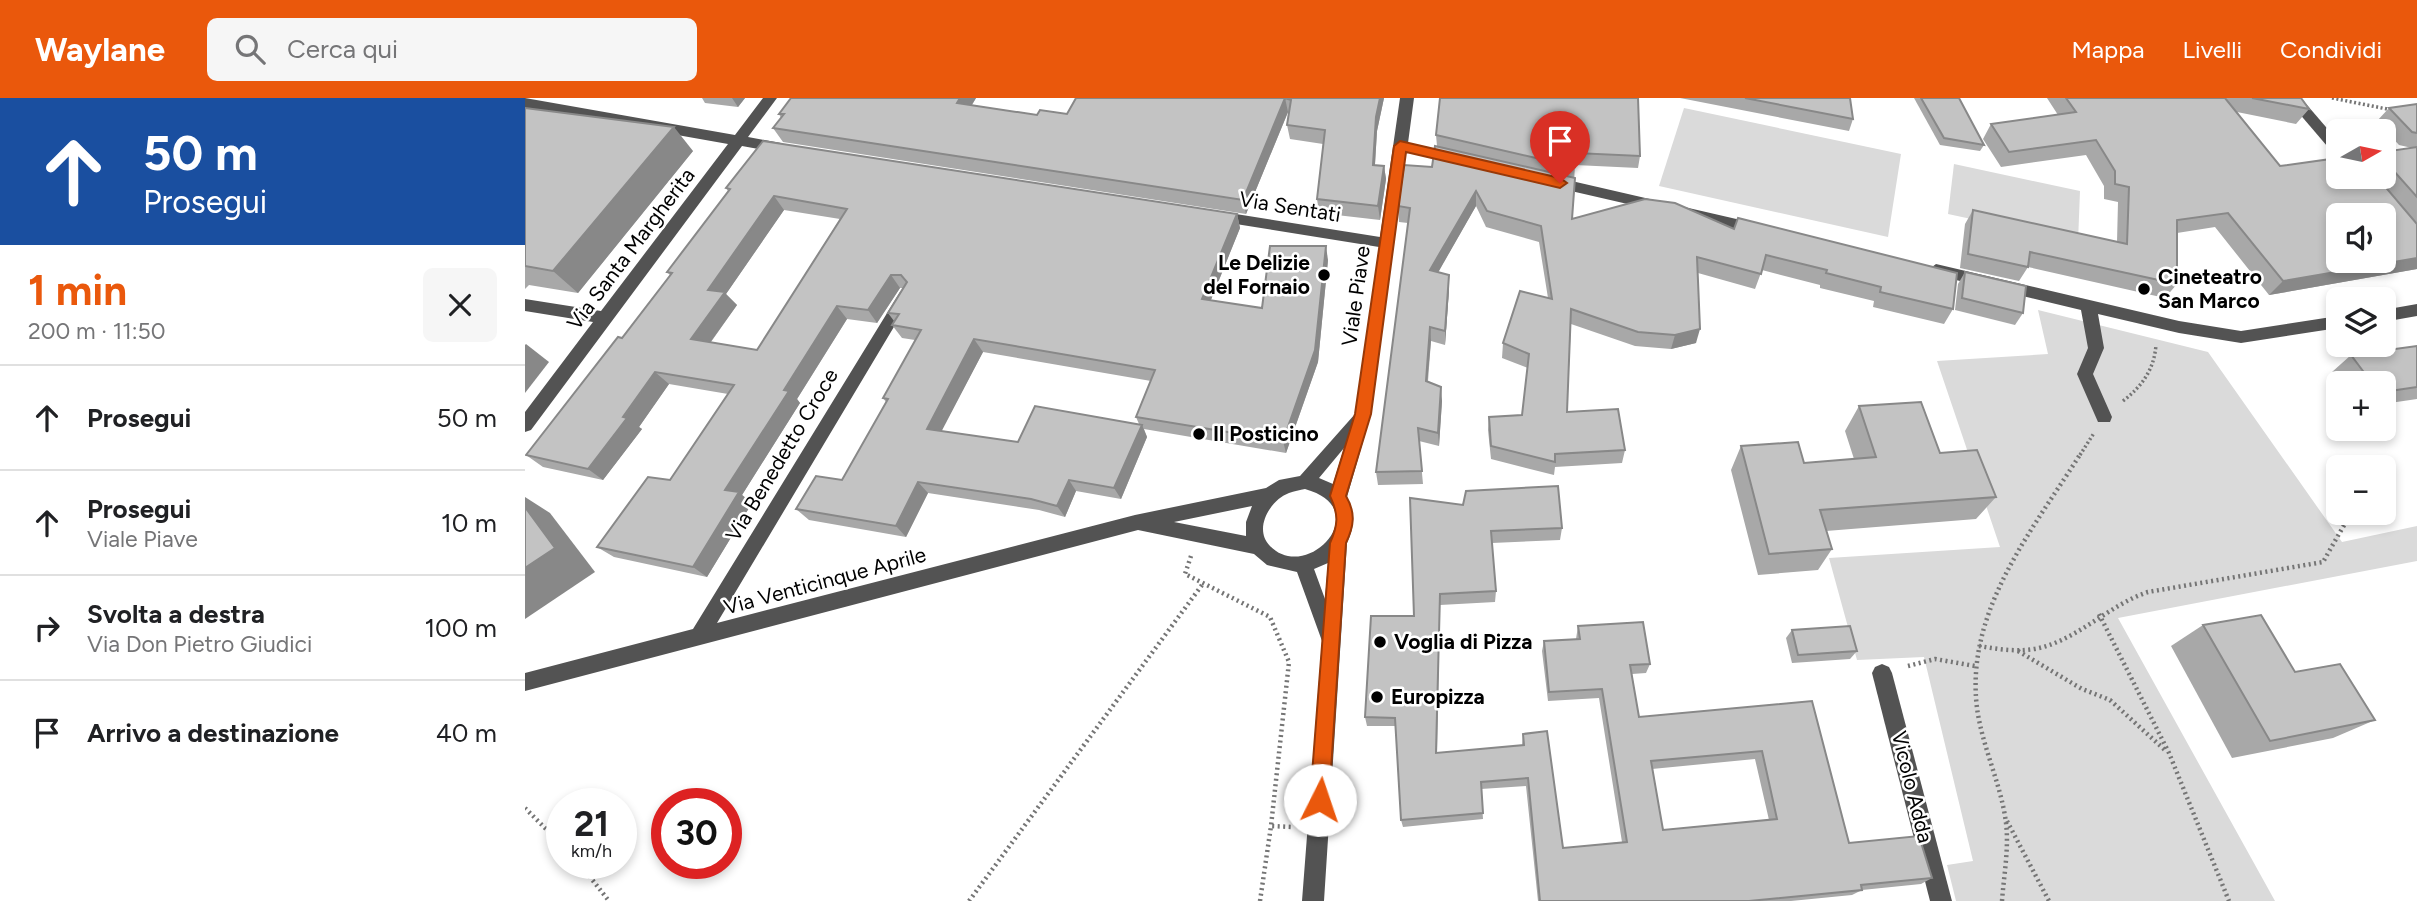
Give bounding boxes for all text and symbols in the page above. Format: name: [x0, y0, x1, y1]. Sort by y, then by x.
search box: [207, 18, 697, 81]
text: Waylane: [35, 30, 165, 69]
icon: search: [231, 30, 269, 68]
text: Cerca qui: [287, 33, 398, 65]
text: Mappa: [2071, 35, 2145, 64]
text: Livelli: [2183, 35, 2242, 64]
text: Condividi: [2280, 35, 2382, 64]
pin: [1530, 111, 1590, 183]
north arrow: [2326, 119, 2396, 189]
map controls: [2326, 119, 2396, 525]
icon: arrive: [1541, 122, 1579, 160]
text: 50 m: [143, 123, 258, 182]
icon: ahead: [28, 126, 119, 217]
street label: Via Santa Margherita: [562, 163, 700, 335]
text: Prosegui: [143, 183, 267, 221]
street label: Via Sentati: [1237, 186, 1343, 227]
button: sound: [2326, 203, 2396, 273]
street label: Viale Piave: [1336, 244, 1375, 348]
place label: Le Delizie del Fornaio: [1203, 250, 1310, 299]
place label: Cineteatro San Marco: [2158, 264, 2262, 313]
text: 1 min: [28, 265, 127, 316]
marker: Le Delizie del Fornaio: [1316, 267, 1332, 283]
button: close: [423, 268, 497, 342]
marker: Cineteatro San Marco: [2136, 281, 2152, 297]
button: layers: [2326, 287, 2396, 357]
text: 200 m · 11:50: [28, 317, 166, 345]
street label: Via Benedetto Croce: [720, 364, 843, 546]
button: +: [2326, 371, 2396, 441]
icon: ahead: [28, 399, 66, 437]
text: Prosegui: [87, 402, 191, 434]
text: 50 m: [437, 402, 497, 434]
place label: Il Posticino: [1213, 421, 1319, 446]
marker: Il Posticino: [1191, 426, 1207, 442]
button: −: [2326, 455, 2396, 525]
text: Prosegui: [87, 493, 191, 525]
icon: ahead: [28, 504, 66, 542]
text: 10 m: [441, 507, 497, 539]
text: Viale Piave: [87, 525, 198, 553]
street label: Via Venticinque Aprile: [721, 542, 929, 620]
text: Svolta a destra: [87, 598, 265, 630]
icon: right: [28, 609, 66, 647]
text: 100 m: [424, 612, 497, 644]
place label: Voglia di Pizza: [1394, 629, 1532, 654]
text: Via Don Pietro Giudici: [87, 630, 312, 658]
marker: Voglia di Pizza: [1372, 634, 1388, 650]
place label: Europizza: [1391, 684, 1485, 709]
marker: Europizza: [1369, 689, 1385, 705]
icon: arrive: [28, 714, 66, 752]
text: Arrivo a destinazione: [87, 717, 339, 749]
text: 40 m: [436, 717, 497, 749]
street label: Vicolo Adda: [1887, 728, 1938, 845]
position arrow: [1283, 763, 1357, 837]
speed limit sign: 30: [651, 788, 742, 879]
text: 21: [574, 803, 609, 845]
text: km/h: [571, 840, 612, 862]

